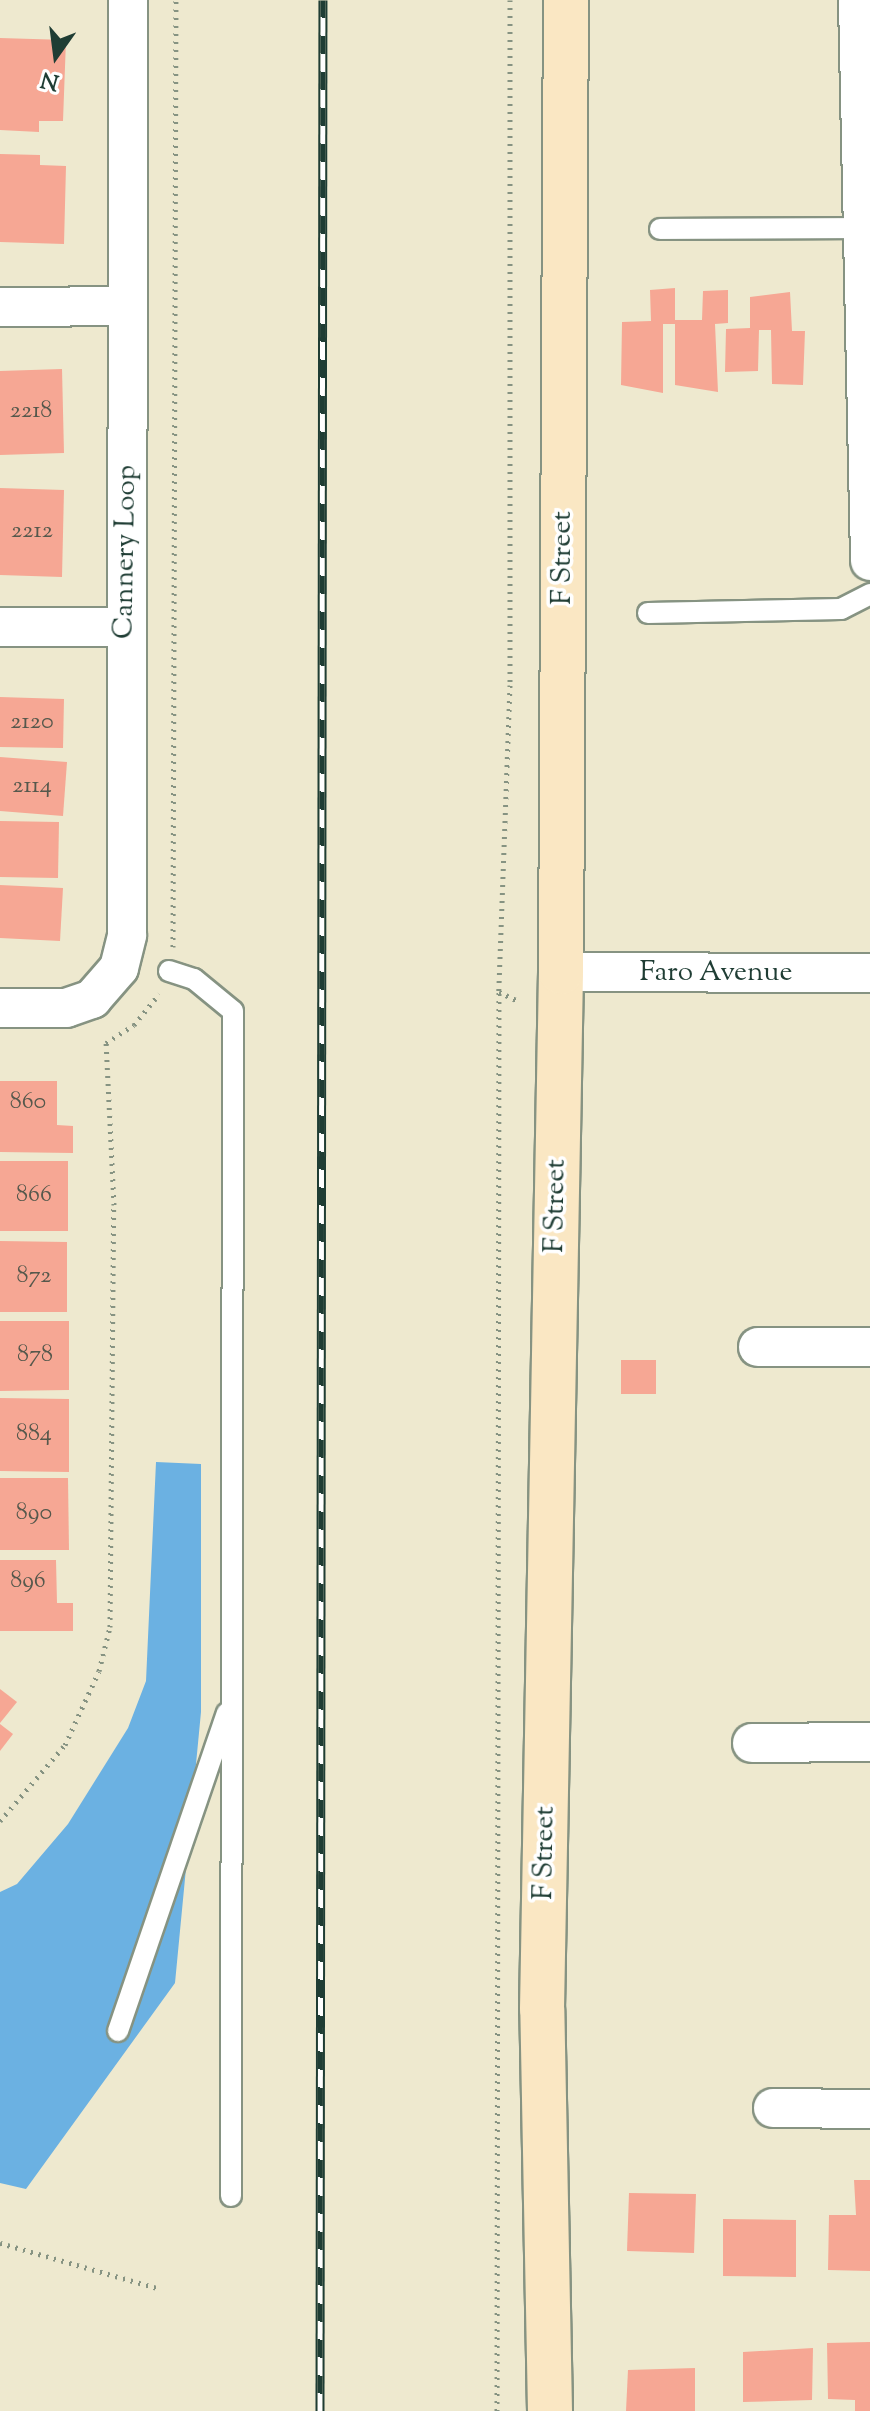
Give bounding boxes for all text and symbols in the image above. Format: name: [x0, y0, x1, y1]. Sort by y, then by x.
north arrow: [16, 16, 96, 96]
text: N: [38, 62, 63, 97]
house number: 2218: [10, 398, 52, 426]
street label: Cannery Loop: [108, 465, 144, 639]
street label: F Street: [546, 511, 580, 605]
house number: 2212: [11, 518, 53, 546]
house number: 2120: [10, 709, 54, 737]
house number: 2114: [12, 773, 52, 801]
street label: Faro Avenue: [640, 956, 792, 990]
house number: 860: [10, 1089, 46, 1117]
street label: F Street: [538, 1159, 574, 1253]
house number: 866: [16, 1182, 52, 1210]
house number: 872: [16, 1263, 52, 1291]
house number: 878: [17, 1342, 53, 1370]
house number: 884: [16, 1421, 52, 1449]
house number: 890: [16, 1500, 52, 1528]
house number: 896: [10, 1568, 46, 1596]
street label: F Street: [527, 1806, 563, 1900]

